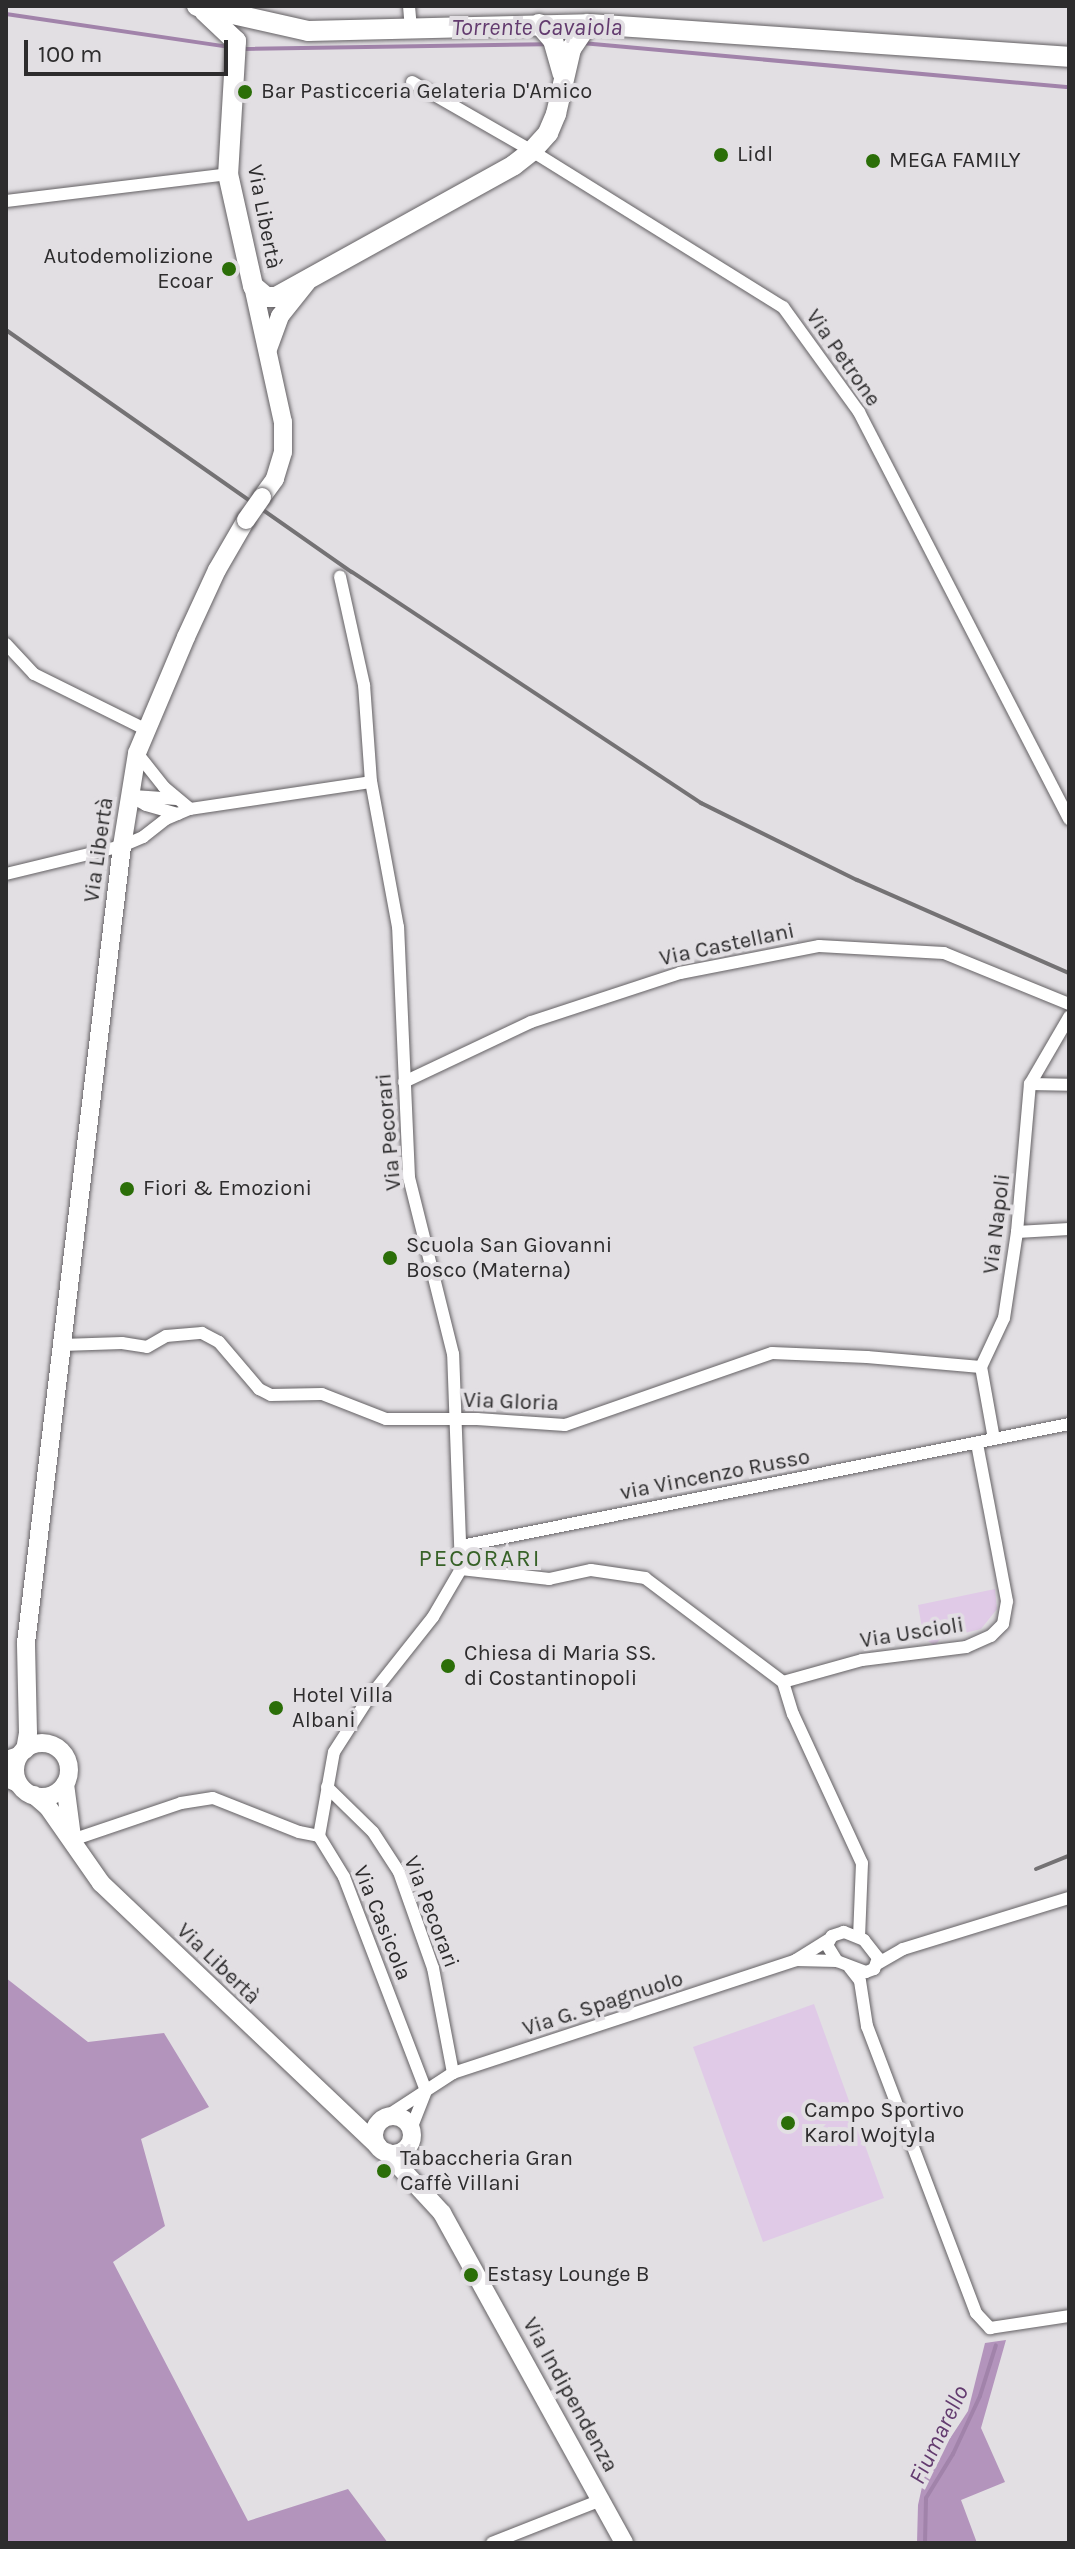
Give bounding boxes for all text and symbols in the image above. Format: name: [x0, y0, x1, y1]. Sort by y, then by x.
water label: Torrente Cavaiola: [452, 14, 622, 42]
scale bar: [28, 24, 232, 74]
text: 100 m: [38, 40, 103, 68]
place label: Bar Pasticceria Gelateria D'Amico: [261, 79, 592, 105]
marker: Bar Pasticceria Gelateria D'Amico: [236, 83, 254, 101]
place label: Lidl: [737, 142, 773, 168]
marker: Lidl: [712, 146, 730, 164]
place label: MEGA FAMILY: [889, 148, 1021, 174]
marker: MEGA FAMILY: [864, 152, 882, 170]
street label: Via Libertà: [241, 163, 287, 271]
place label: Autodemolizione Ecoar: [44, 243, 213, 294]
marker: Autodemolizione Ecoar: [220, 260, 238, 278]
street label: Via Petrone: [800, 304, 886, 412]
street label: Via Libertà: [79, 796, 119, 904]
street label: Via Castellani: [657, 918, 797, 972]
street label: Via Pecorari: [371, 1072, 407, 1192]
street label: Via Napoli: [978, 1172, 1016, 1276]
place label: Fiori & Emozioni: [143, 1176, 312, 1202]
marker: Fiori & Emozioni: [118, 1180, 136, 1198]
place label: Scuola San Giovanni Bosco (Materna): [406, 1232, 612, 1284]
marker: Scuola San Giovanni Bosco (Materna): [381, 1249, 399, 1267]
street label: Via Gloria: [463, 1387, 559, 1417]
street label: via Vincenzo Russo: [618, 1444, 812, 1506]
district label: PECORARI: [419, 1545, 541, 1573]
street label: Via Uscioli: [858, 1612, 966, 1654]
place label: Chiesa di Maria SS. di Costantinopoli: [464, 1640, 655, 1692]
marker: Chiesa di Maria SS. di Costantinopoli: [439, 1657, 457, 1675]
place label: Hotel Villa Albani: [292, 1682, 393, 1734]
marker: Hotel Villa Albani: [267, 1699, 285, 1717]
street label: Via Pecorari: [398, 1852, 464, 1972]
street label: Via Casicola: [347, 1862, 417, 1984]
street label: Via Libertà: [171, 1918, 265, 2010]
street label: Via G. Spagnuolo: [519, 1966, 687, 2042]
place label: Campo Sportivo Karol Wojtyla: [804, 2097, 964, 2148]
marker: Campo Sportivo Karol Wojtyla: [779, 2114, 797, 2132]
place label: Tabaccheria Gran Caffè Villani: [400, 2145, 573, 2196]
marker: Tabaccheria Gran Caffè Villani: [375, 2162, 393, 2180]
place label: Estasy Lounge B: [487, 2262, 649, 2288]
marker: Estasy Lounge B: [462, 2266, 480, 2284]
street label: Via Indipendenza: [517, 2313, 623, 2477]
water label: Fiumarello: [903, 2381, 975, 2489]

